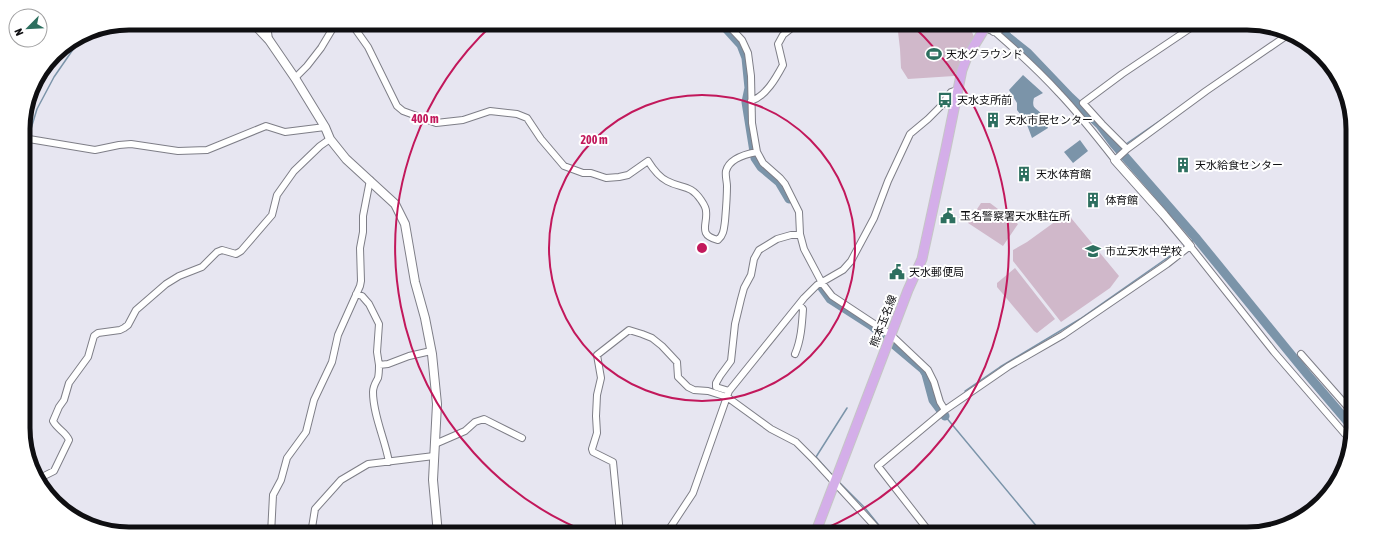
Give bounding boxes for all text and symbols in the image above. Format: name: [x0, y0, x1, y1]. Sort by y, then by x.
north arrow: [8, 8, 48, 48]
text: N: [12, 27, 26, 37]
sports icon: 天水グラウンド: [925, 45, 943, 63]
place label: 天水グラウンド: [946, 48, 1023, 60]
bus stop icon: 天水支所前: [936, 91, 954, 109]
place label: 天水支所前: [957, 94, 1012, 106]
building icon: 天水市民センター: [984, 111, 1002, 129]
text: 400 m: [410, 112, 439, 126]
place label: 天水市民センター: [1005, 114, 1093, 126]
text: 200 m: [580, 133, 608, 147]
building icon: 天水給食センター: [1174, 156, 1192, 174]
place label: 天水給食センター: [1195, 159, 1283, 171]
building icon: 天水体育館: [1015, 165, 1033, 183]
place label: 天水体育館: [1036, 168, 1091, 180]
building icon: 体育館: [1084, 191, 1102, 209]
place label: 体育館: [1105, 194, 1138, 206]
public building icon: 玉名警察署天水駐在所: [939, 207, 957, 225]
place label: 玉名警察署天水駐在所: [960, 210, 1071, 222]
centre of rings: [695, 241, 709, 255]
school or university icon: 市立天水中学校: [1084, 242, 1102, 260]
place label: 市立天水中学校: [1105, 245, 1182, 257]
public building icon: 天水郵便局: [888, 263, 906, 281]
place label: 天水郵便局: [909, 266, 964, 278]
street label: 熊本玉名線: [868, 293, 898, 349]

